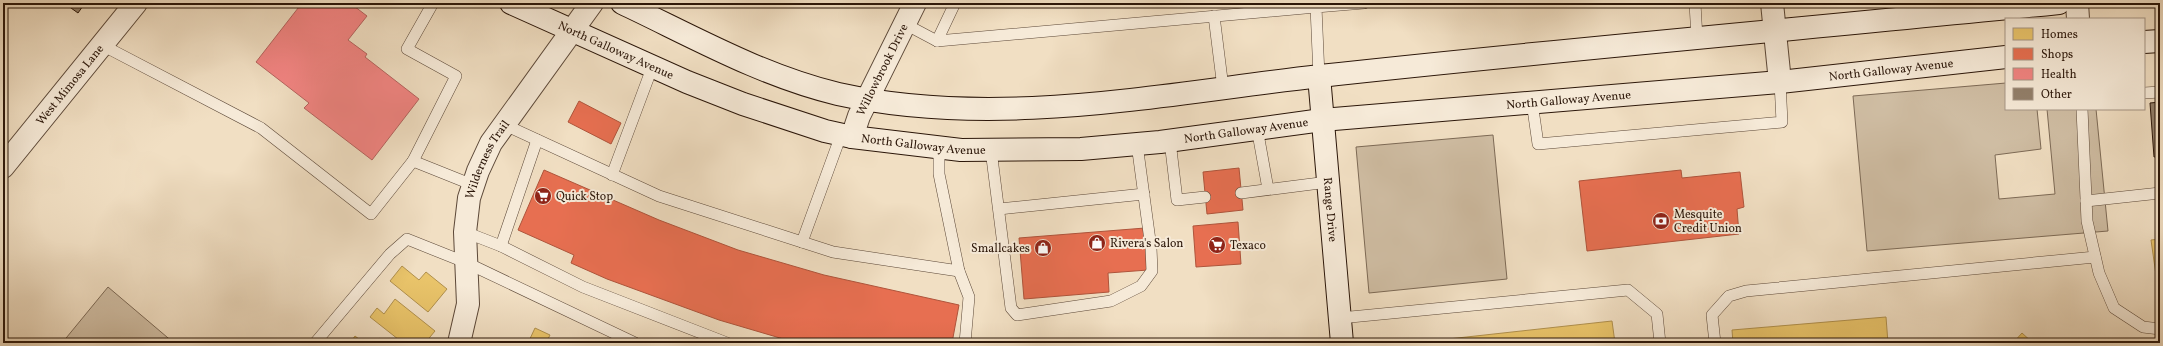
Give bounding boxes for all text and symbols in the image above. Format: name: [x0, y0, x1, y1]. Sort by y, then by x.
street label: North Galloway Avenue: [555, 18, 676, 84]
legend: [2005, 18, 2145, 110]
street label: Willowbrook Drive: [853, 21, 913, 119]
text: Homes: [2041, 27, 2078, 43]
street label: West Mimosa Lane: [33, 41, 108, 129]
text: Shops: [2041, 47, 2073, 63]
street label: North Galloway Avenue: [1828, 56, 1955, 86]
text: Health: [2041, 67, 2077, 83]
street label: North Galloway Avenue: [1506, 87, 1632, 114]
text: Other: [2041, 87, 2072, 103]
street label: North Galloway Avenue: [1183, 115, 1310, 148]
street label: Wilderness Trail: [462, 117, 514, 201]
street label: North Galloway Avenue: [860, 131, 986, 159]
street label: Range Drive: [1319, 177, 1340, 243]
supermarket icon: Quick Stop: [533, 186, 553, 206]
place label: Quick Stop: [556, 189, 613, 205]
place label: Mesquite Credit Union: [1674, 207, 1742, 237]
bank icon: Mesquite Credit Union: [1651, 211, 1671, 231]
shop icon: Rivera's Salon: [1087, 233, 1107, 253]
supermarket icon: Texaco: [1207, 235, 1227, 255]
place label: Rivera's Salon: [1110, 236, 1184, 252]
shop icon: Smallcakes: [1033, 238, 1053, 258]
place label: Texaco: [1230, 238, 1266, 254]
place label: Smallcakes: [971, 241, 1030, 257]

